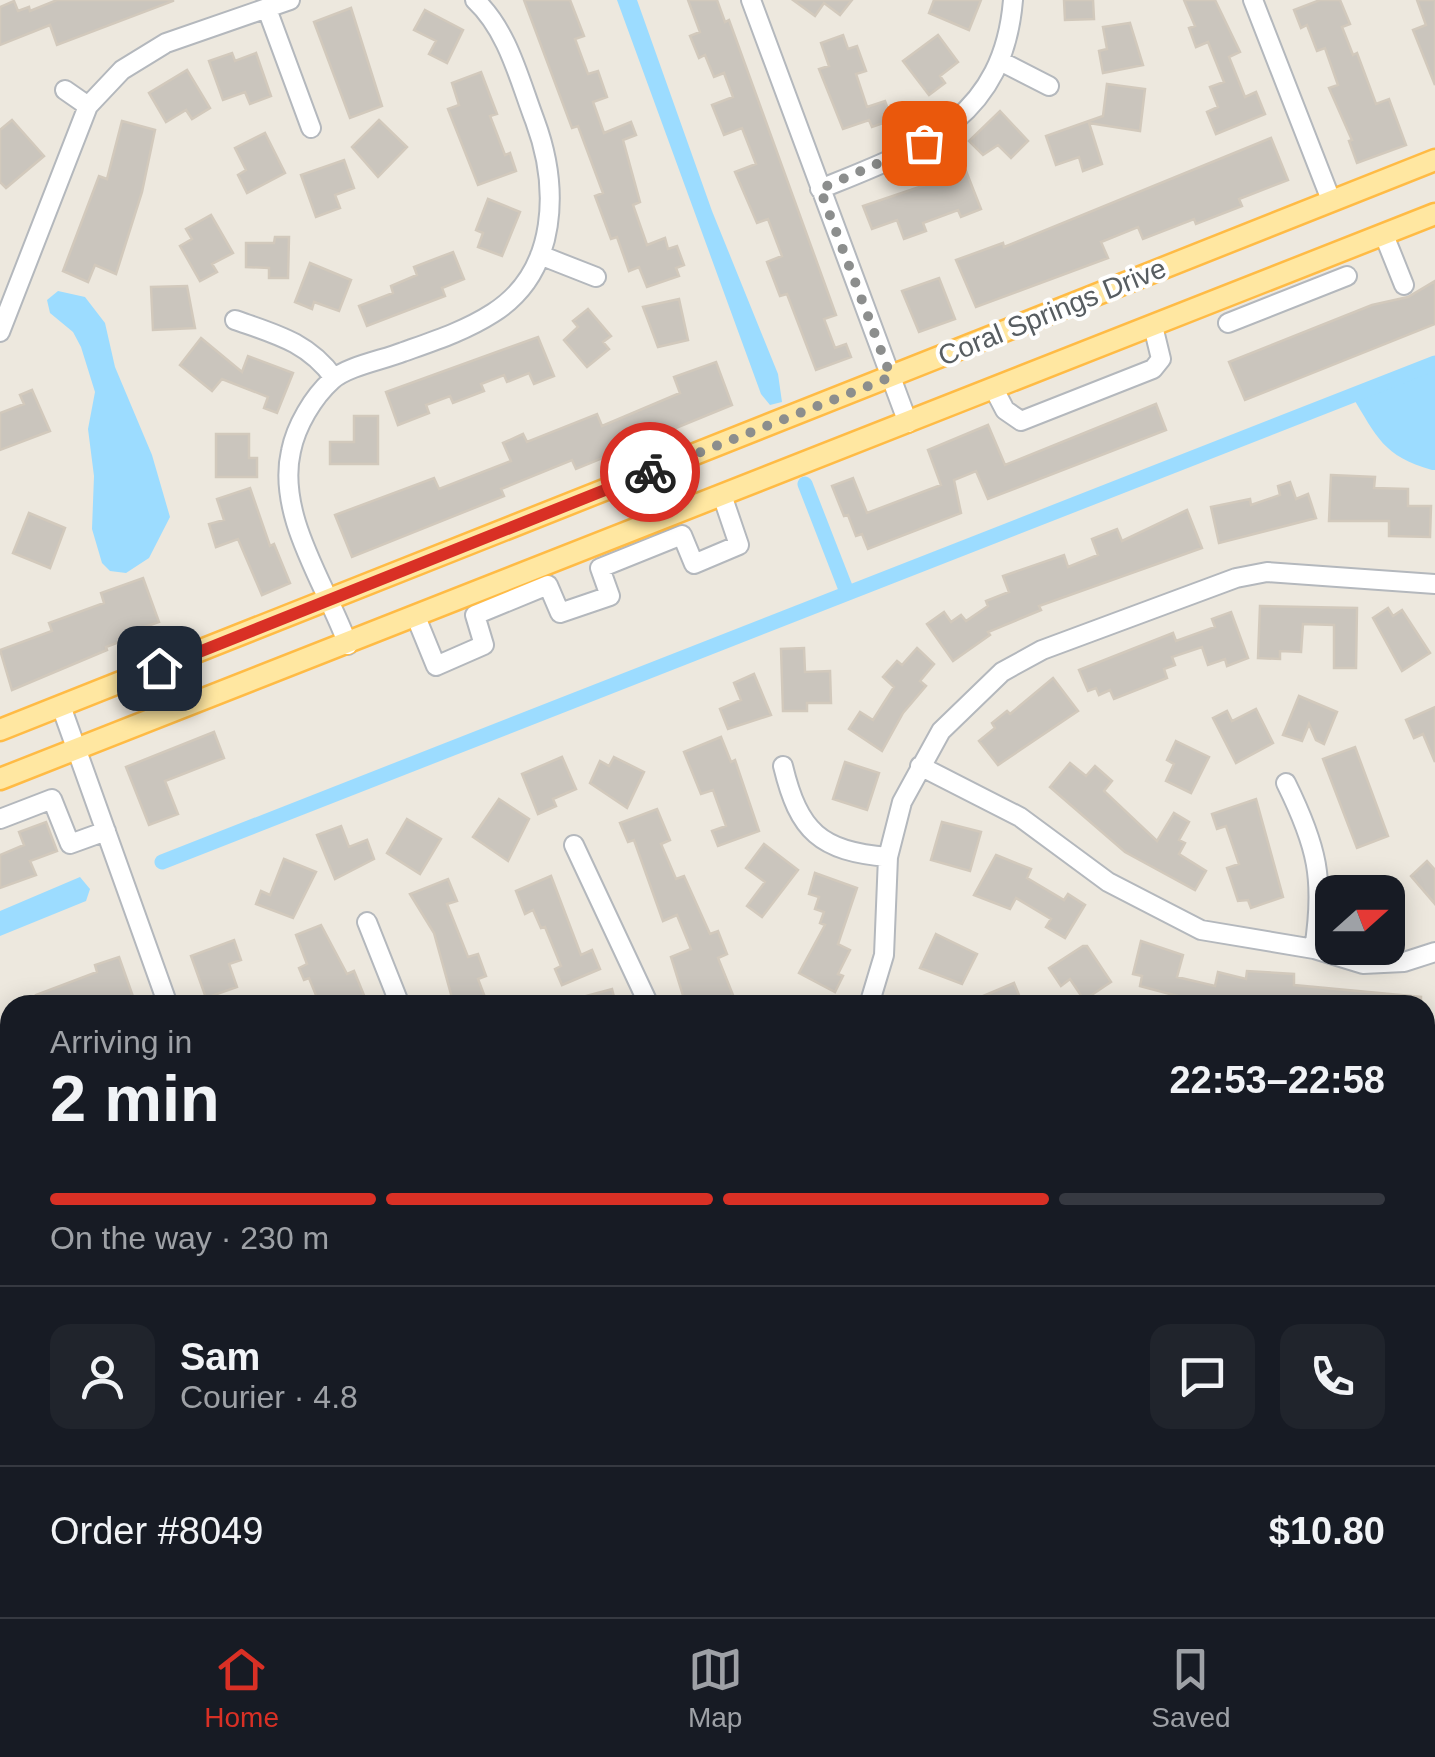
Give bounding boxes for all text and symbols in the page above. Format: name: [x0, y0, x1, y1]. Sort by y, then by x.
pin: [882, 101, 967, 186]
icon: bag: [897, 116, 952, 171]
street label: Coral Springs Drive: [934, 252, 1170, 372]
courier: [600, 422, 700, 522]
icon: bike: [623, 445, 678, 500]
pin: [117, 626, 202, 711]
icon: home: [132, 641, 187, 696]
north arrow: [1315, 875, 1405, 965]
map controls: [1315, 875, 1405, 965]
text: Arriving in: [50, 1024, 192, 1060]
text: 22:53–22:58: [1169, 1059, 1385, 1101]
text: 2 min: [50, 1062, 220, 1135]
text: On the way · 230 m: [50, 1220, 329, 1256]
button: person: [50, 1324, 155, 1429]
button: chat: [1150, 1324, 1255, 1429]
button: phone: [1280, 1324, 1385, 1429]
text: Sam: [180, 1336, 260, 1378]
text: Courier · 4.8: [180, 1379, 358, 1415]
text: Order #8049: [50, 1510, 263, 1552]
text: $10.80: [1269, 1510, 1385, 1552]
tab: Home: [204, 1642, 279, 1734]
tab: Map: [688, 1642, 743, 1734]
tab: Saved: [1151, 1642, 1231, 1734]

